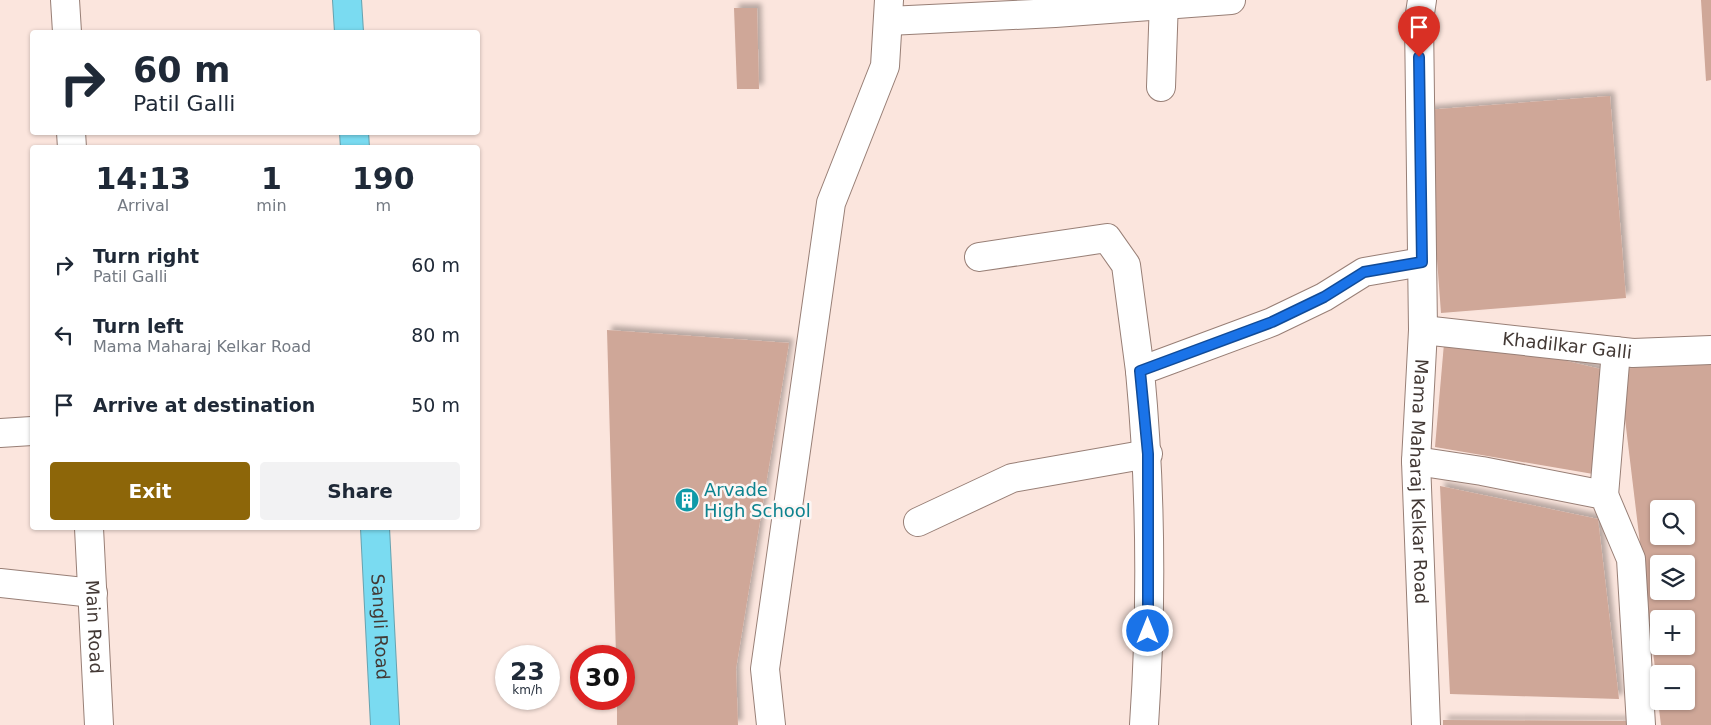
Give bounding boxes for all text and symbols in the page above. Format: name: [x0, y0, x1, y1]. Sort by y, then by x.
pin: [1398, 6, 1440, 57]
icon: arrive: [1405, 13, 1433, 41]
icon: right: [50, 50, 115, 115]
text: 60 m: [133, 50, 230, 90]
text: Patil Galli: [133, 91, 235, 116]
text: 14:13: [95, 161, 191, 196]
text: 1: [261, 161, 282, 196]
text: 190: [352, 161, 415, 196]
text: Arrival: [117, 196, 169, 215]
text: min: [256, 196, 287, 215]
text: m: [375, 196, 391, 215]
text: Turn right: [93, 245, 199, 267]
icon: right: [50, 251, 78, 279]
text: 60 m: [411, 254, 460, 276]
text: Patil Galli: [93, 267, 168, 286]
text: Turn left: [93, 315, 184, 337]
icon: left: [50, 321, 78, 349]
text: 80 m: [411, 324, 460, 346]
street label: Khadilkar Galli: [1501, 328, 1633, 363]
text: Mama Maharaj Kelkar Road: [93, 337, 311, 356]
street label: Mama Maharaj Kelkar Road: [1406, 358, 1432, 605]
icon: arrive: [50, 391, 78, 419]
text: Arrive at destination: [93, 394, 315, 416]
text: 50 m: [411, 394, 460, 416]
button: Exit: [50, 462, 250, 520]
button: Share: [260, 462, 460, 520]
place label: Arvade High School: [704, 479, 811, 521]
building icon: Arvade High School: [674, 487, 700, 513]
map controls: [1650, 500, 1695, 710]
button: search: [1650, 500, 1695, 545]
button: layers: [1650, 555, 1695, 600]
street label: Sangli Road: [367, 573, 394, 680]
street label: Main Road: [82, 579, 107, 674]
position arrow: [1121, 604, 1173, 656]
button: +: [1650, 610, 1695, 655]
speed limit sign: 30: [570, 645, 635, 710]
text: 23: [510, 657, 545, 686]
button: −: [1650, 665, 1695, 710]
text: km/h: [512, 683, 543, 697]

